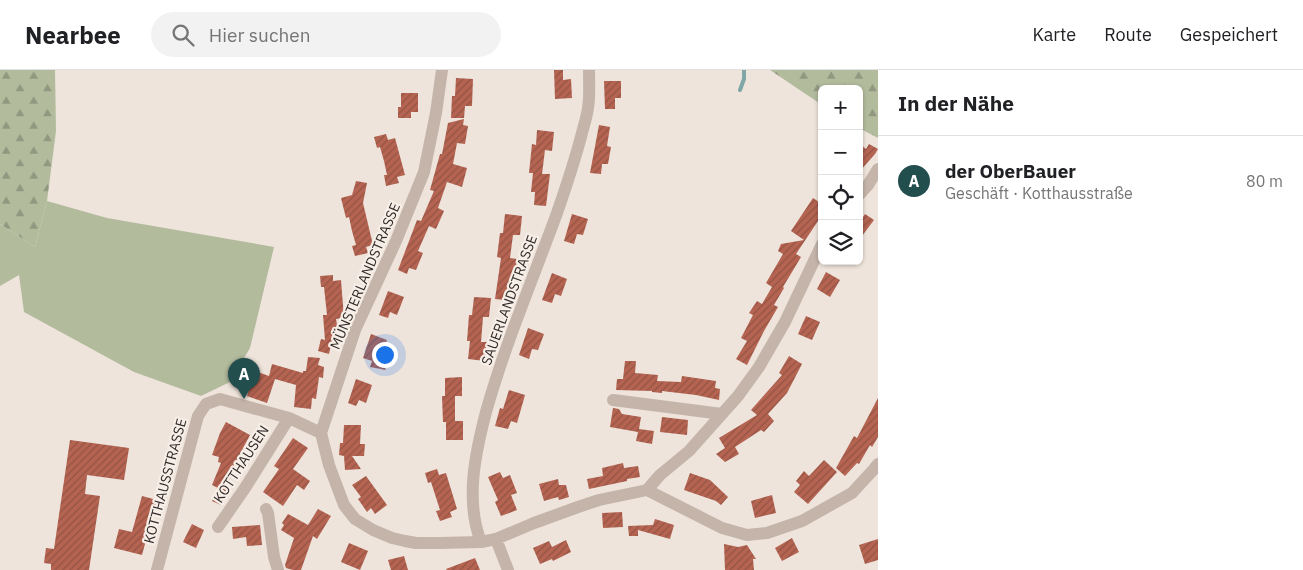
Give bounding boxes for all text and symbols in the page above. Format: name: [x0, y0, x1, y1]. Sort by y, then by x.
search box: [151, 12, 501, 57]
text: Nearbee: [25, 19, 121, 51]
icon: search: [169, 21, 197, 49]
text: Hier suchen: [209, 23, 311, 47]
text: Karte: [1033, 23, 1076, 46]
text: Route: [1104, 23, 1152, 46]
text: Gespeichert: [1180, 23, 1278, 46]
map controls: [818, 85, 863, 265]
button: +: [818, 85, 863, 130]
text: In der Nähe: [898, 89, 1014, 117]
button: −: [818, 130, 863, 175]
text: der OberBauer: [945, 159, 1076, 183]
text: A: [909, 171, 919, 191]
text: 80 m: [1246, 171, 1283, 191]
button: locate: [818, 175, 863, 220]
text: Geschäft · Kotthausstraße: [945, 183, 1133, 203]
street label: MÜNSTERLANDSTRASSE: [326, 200, 404, 352]
button: layers: [818, 220, 863, 265]
street label: SAUERLANDSTRASSE: [477, 232, 541, 368]
your location: [372, 342, 398, 368]
pin: A: [228, 358, 260, 399]
street label: KOTTHAUSSTRASSE: [140, 416, 190, 546]
street label: KOTTHAUSEN: [209, 422, 273, 506]

